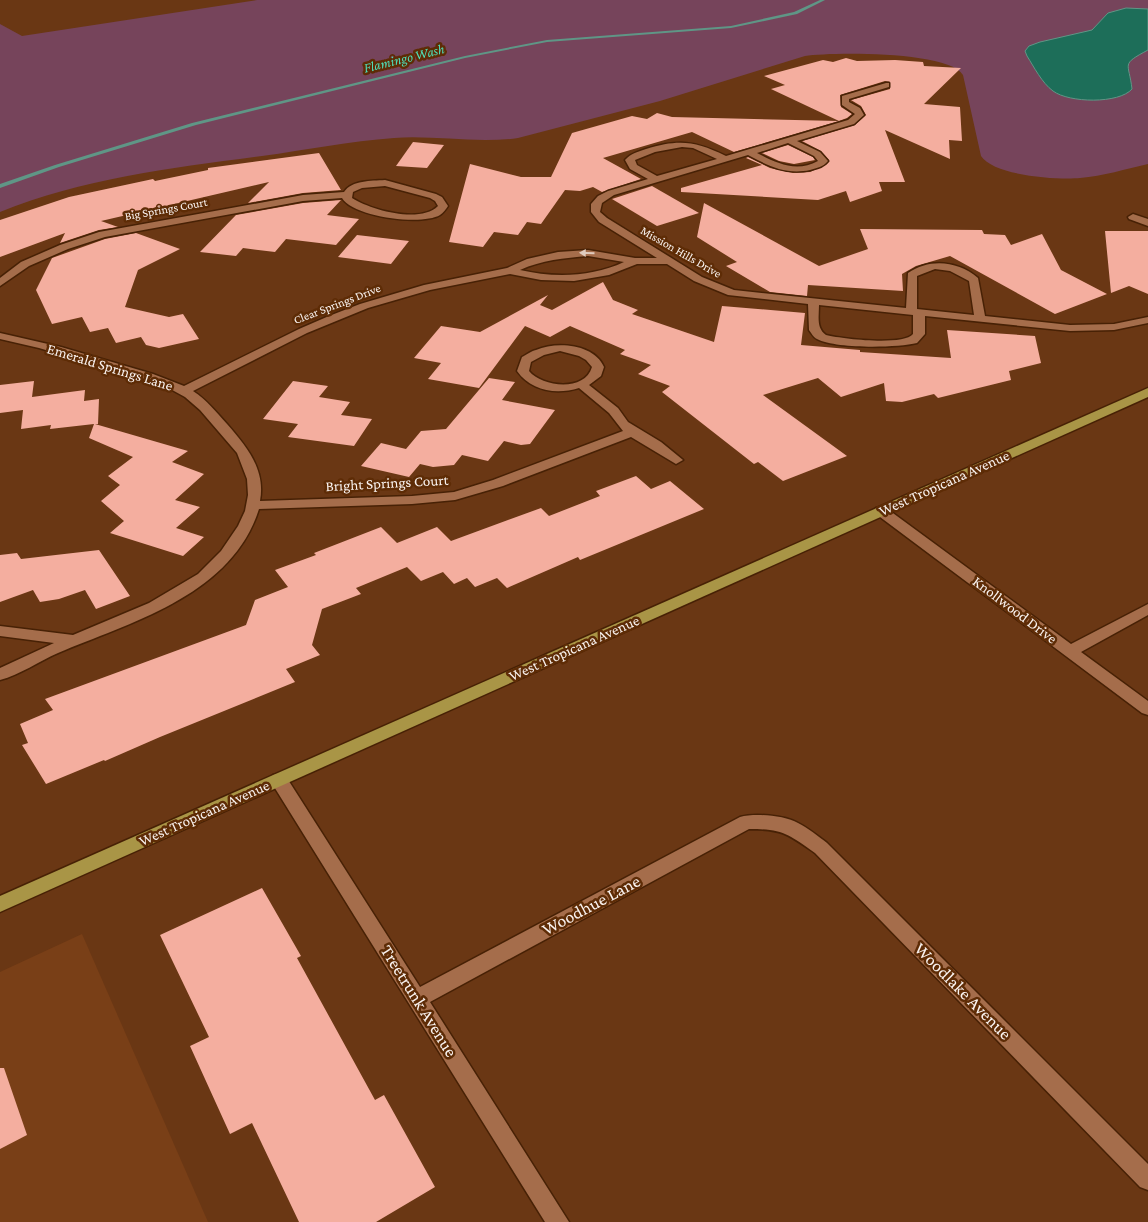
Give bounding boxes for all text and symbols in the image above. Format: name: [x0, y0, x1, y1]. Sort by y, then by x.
water label: Flamingo Wash: [362, 40, 446, 76]
street label: Big Springs Court: [124, 195, 209, 223]
street label: Mission Hills Drive: [638, 223, 724, 281]
one-way arrow: [578, 249, 594, 257]
street label: Clear Springs Drive: [291, 281, 383, 327]
street label: Emerald Springs Lane: [45, 340, 175, 395]
street label: West Tropicana Avenue: [876, 447, 1012, 520]
street label: Bright Springs Court: [325, 472, 450, 495]
street label: Knollwood Drive: [970, 573, 1061, 647]
street label: West Tropicana Avenue: [506, 612, 642, 685]
street label: West Tropicana Avenue: [136, 777, 272, 850]
street label: Woodhue Lane: [538, 871, 644, 939]
street label: Woodlake Avenue: [910, 938, 1016, 1044]
street label: Treetrunk Avenue: [377, 941, 461, 1061]

